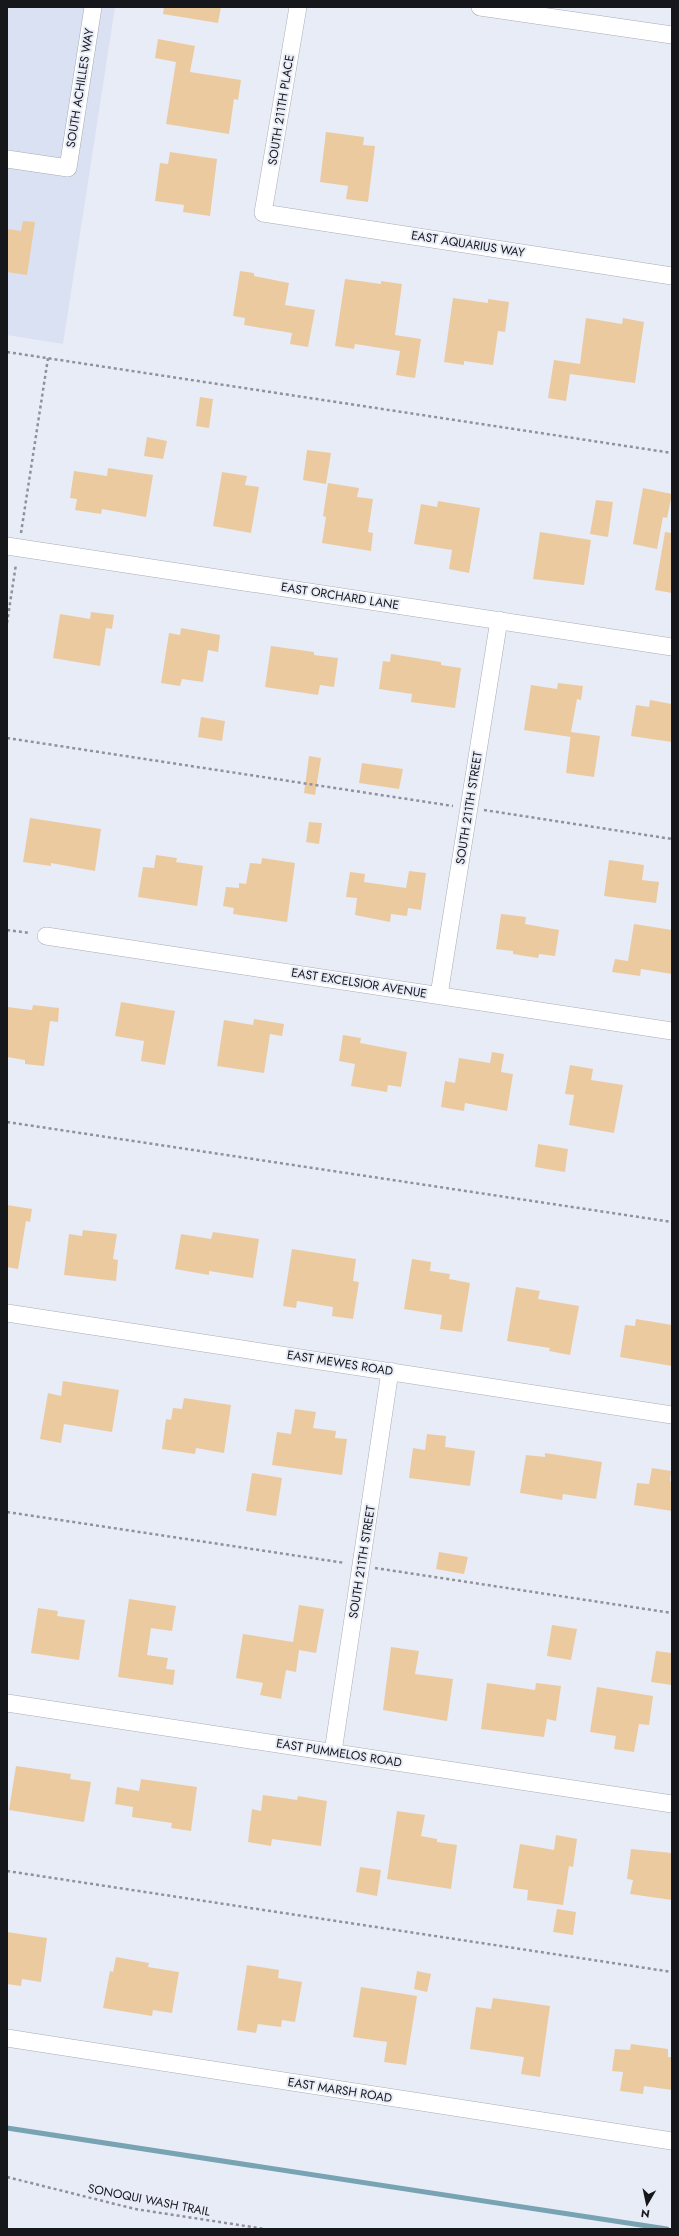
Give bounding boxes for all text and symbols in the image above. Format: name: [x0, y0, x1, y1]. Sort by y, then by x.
street label: SOUTH ACHILLES WAY: [62, 27, 98, 149]
street label: SOUTH 211TH PLACE: [263, 54, 299, 166]
street label: EAST AQUARIUS WAY: [410, 226, 526, 262]
street label: EAST ORCHARD LANE: [280, 578, 400, 614]
street label: SOUTH 211TH STREET: [451, 750, 487, 866]
street label: EAST EXCELSIOR AVENUE: [290, 963, 428, 1003]
street label: EAST MEWES ROAD: [286, 1346, 394, 1380]
street label: SOUTH 211TH STREET: [344, 1504, 380, 1620]
street label: EAST PUMMELOS ROAD: [275, 1734, 403, 1772]
street label: EAST MARSH ROAD: [287, 2073, 393, 2107]
street label: SONOQUI WASH TRAIL: [86, 2179, 212, 2221]
north arrow: [627, 2184, 667, 2224]
text: N: [640, 2205, 651, 2222]

